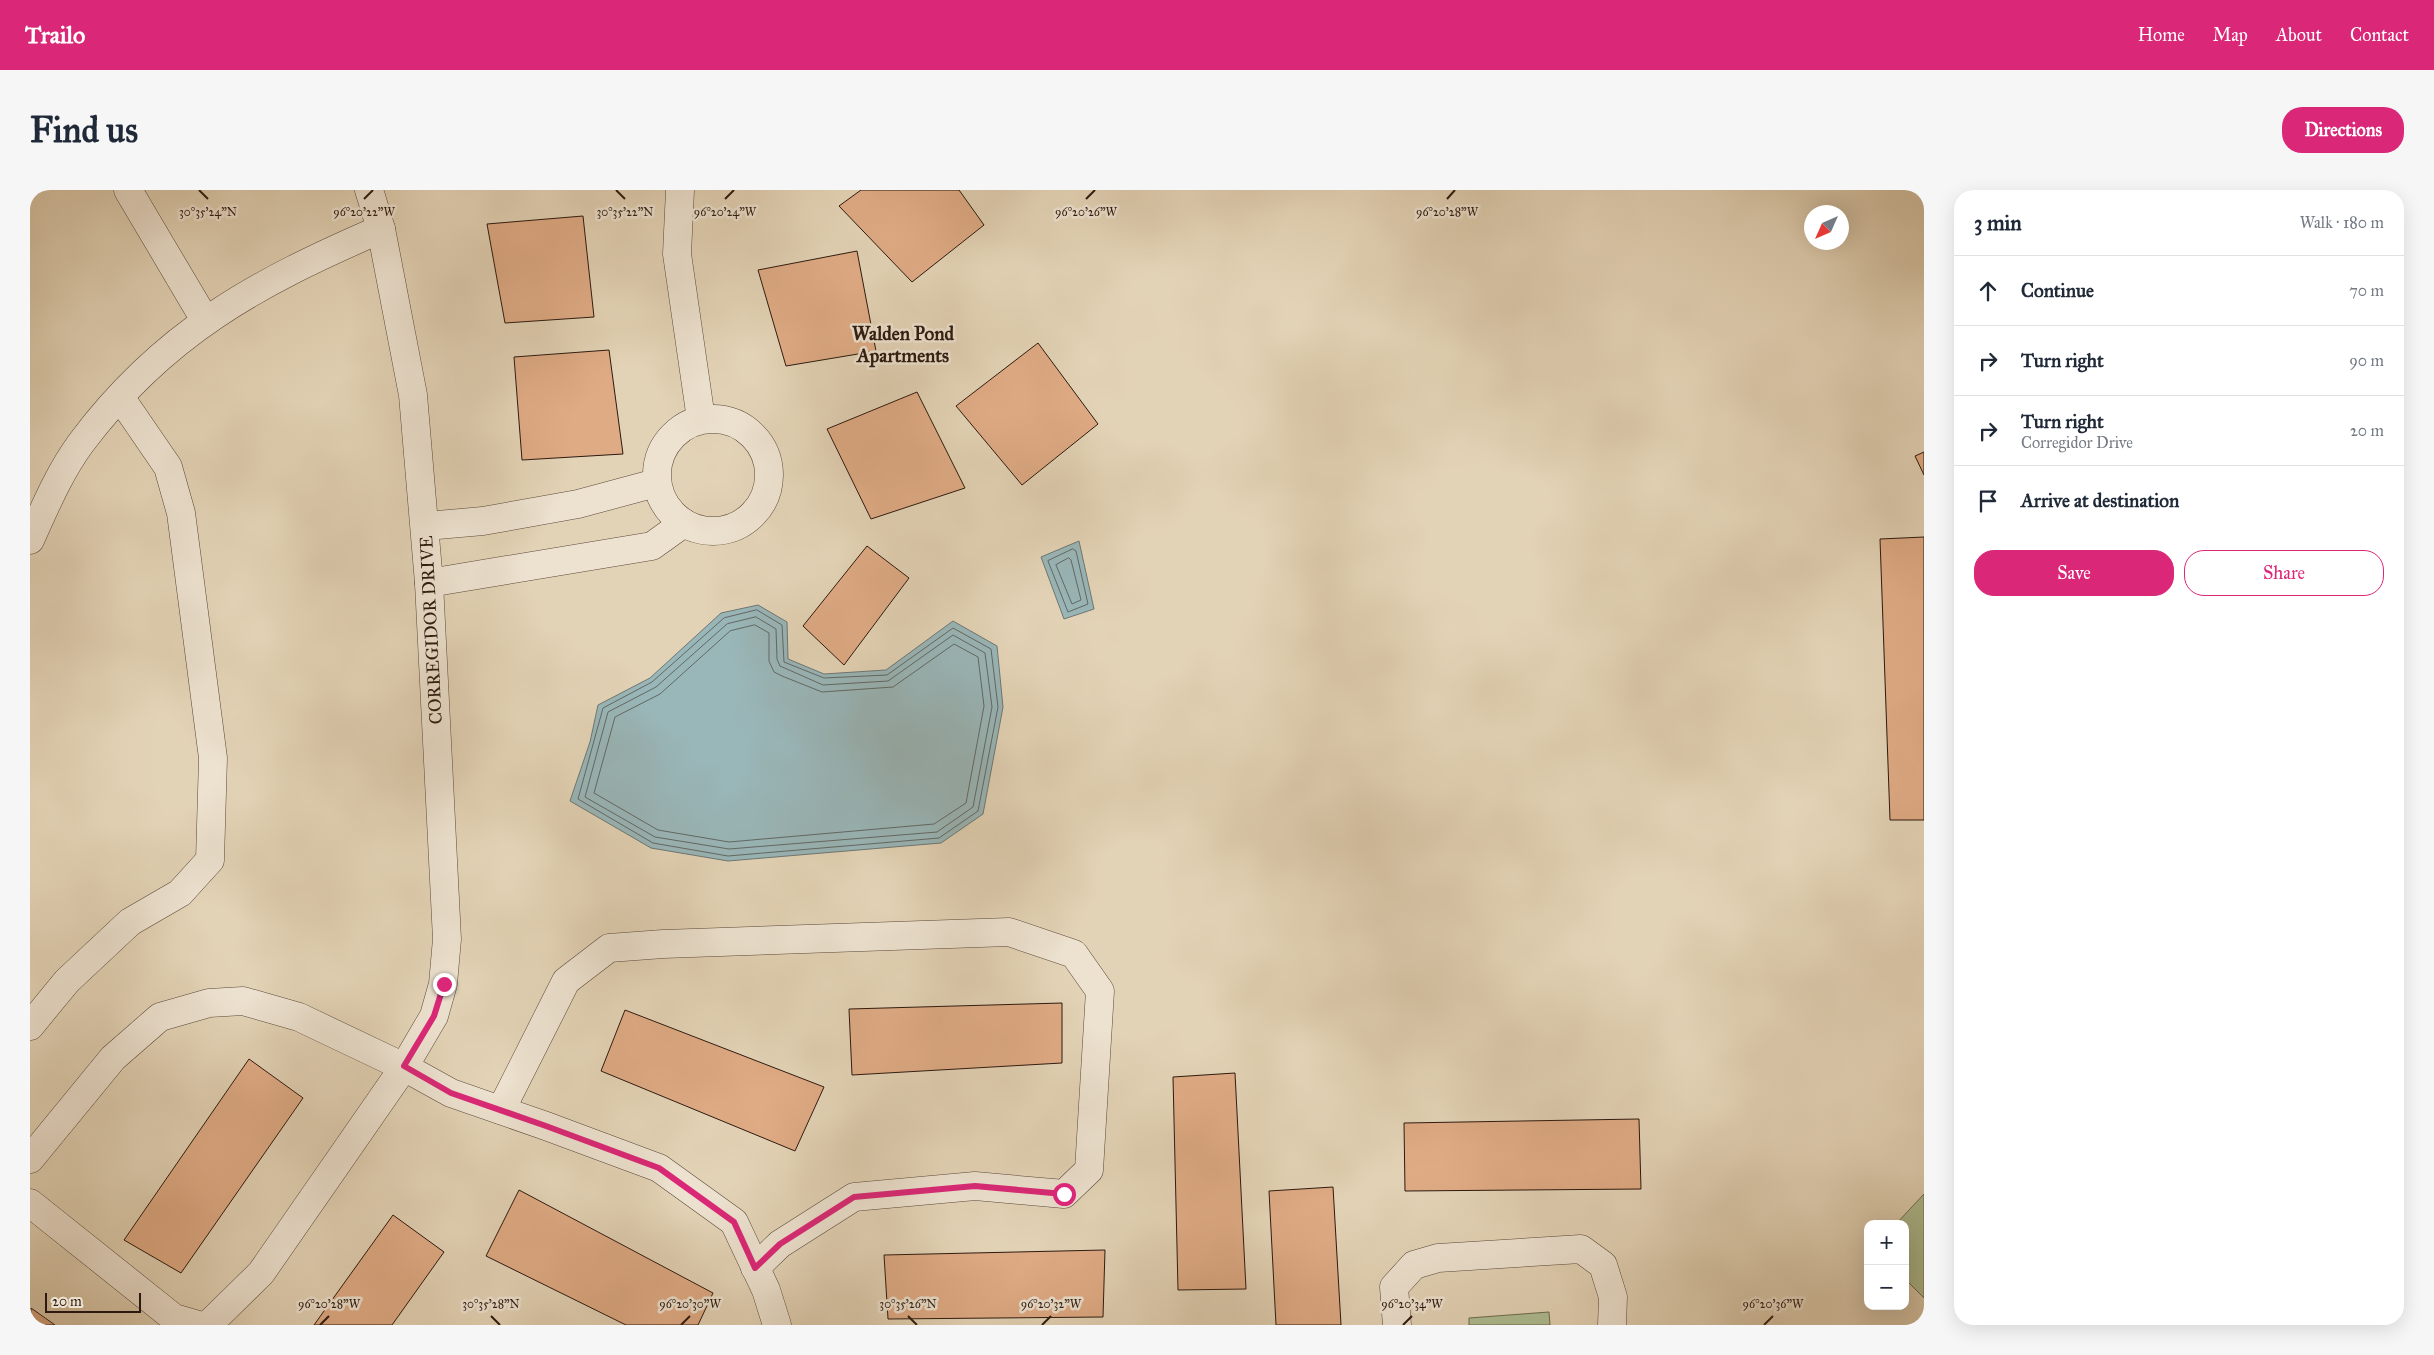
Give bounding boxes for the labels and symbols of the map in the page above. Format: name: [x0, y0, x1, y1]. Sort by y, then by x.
text: 30°35'24"N: [179, 205, 237, 219]
text: 96°20'22"W: [333, 205, 395, 219]
text: 30°35'22"N: [596, 205, 654, 219]
text: 96°20'24"W: [694, 205, 757, 219]
text: 96°20'26"W: [1055, 205, 1118, 219]
text: 96°20'28"W: [1416, 205, 1479, 219]
north arrow: [1804, 205, 1849, 250]
district label: Walden Pond Apartments: [852, 322, 954, 368]
street label: CORREGIDOR DRIVE: [415, 535, 447, 725]
route end: [433, 973, 456, 996]
route start: [1053, 1183, 1076, 1206]
scale bar: [45, 1290, 141, 1313]
text: 96°20'28"W: [298, 1297, 361, 1311]
text: 30°35'28"N: [462, 1297, 520, 1311]
text: 96°20'30"W: [659, 1297, 721, 1311]
text: 30°35'26"N: [879, 1297, 937, 1311]
text: 96°20'32"W: [1021, 1297, 1082, 1311]
text: 96°20'34"W: [1381, 1297, 1443, 1311]
text: 96°20'36"W: [1743, 1297, 1804, 1311]

